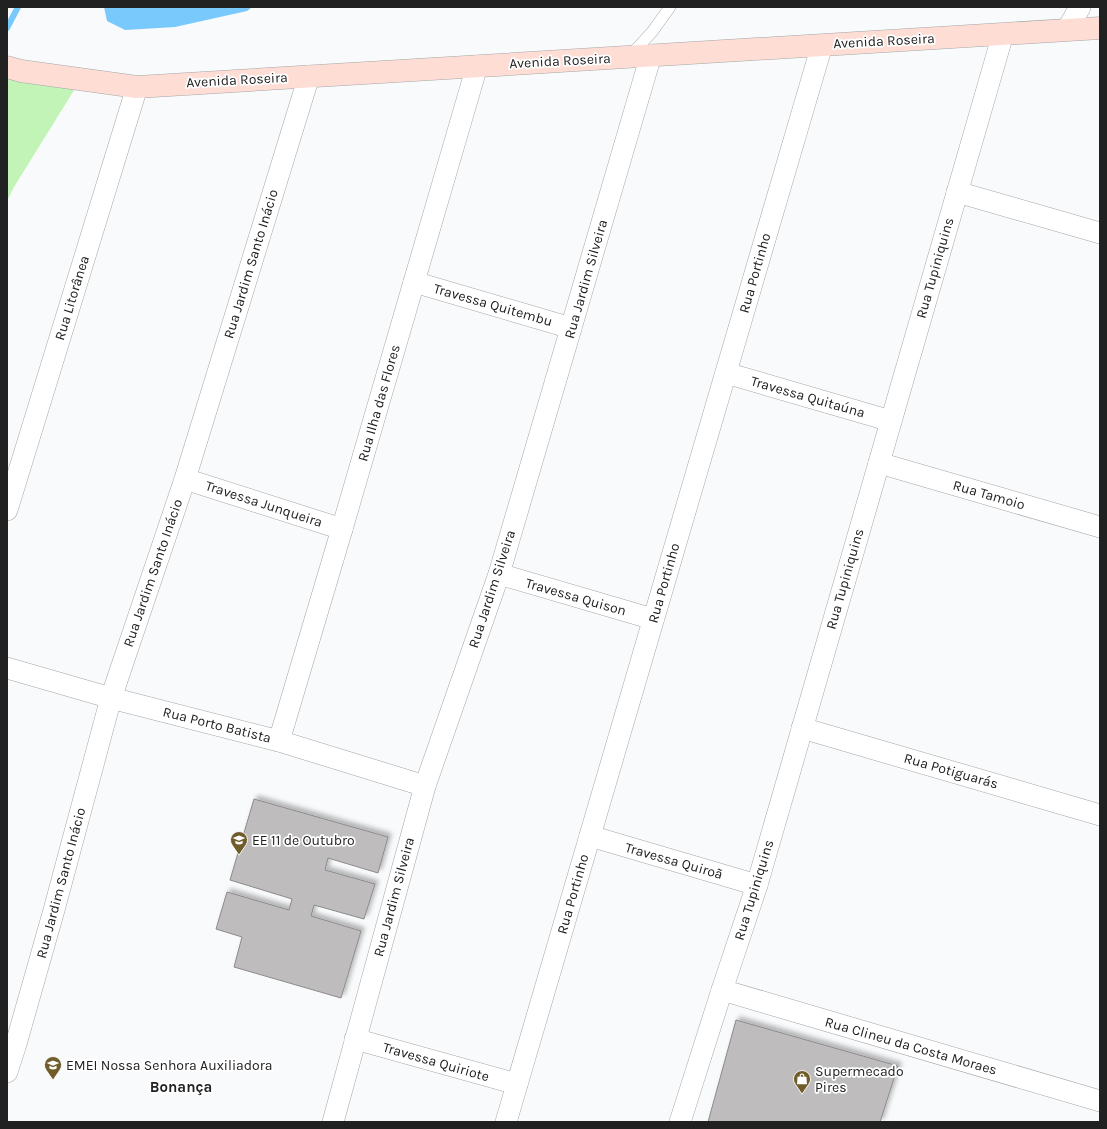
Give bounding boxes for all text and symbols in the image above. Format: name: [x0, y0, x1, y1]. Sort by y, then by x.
street label: Avenida Roseira: [833, 30, 935, 52]
street label: Avenida Roseira: [509, 50, 611, 72]
street label: Avenida Roseira: [186, 69, 288, 91]
street label: Rua Jardim Santo Inácio: [220, 187, 282, 341]
street label: Rua Tupiniquins: [912, 216, 958, 320]
street label: Rua Jardim Silveira: [561, 217, 611, 341]
street label: Rua Portinho: [735, 231, 775, 315]
street label: Rua Litorânea: [51, 254, 93, 342]
street label: Travessa Quitembu: [432, 280, 554, 330]
street label: Rua Ilha das Flores: [354, 343, 404, 463]
street label: Travessa Quitaúna: [749, 373, 867, 421]
street label: Travessa Junqueira: [203, 477, 325, 531]
street label: Rua Tamoio: [951, 477, 1027, 513]
street label: Rua Jardim Santo Inácio: [120, 497, 186, 649]
street label: Rua Tupiniquins: [822, 527, 868, 631]
street label: Rua Jardim Silveira: [465, 528, 519, 650]
street label: Rua Portinho: [644, 541, 684, 625]
street label: Travessa Quison: [524, 575, 628, 619]
street label: Rua Porto Batista: [161, 703, 273, 747]
street label: Rua Potiguarás: [902, 749, 1000, 793]
street label: Rua Jardim Santo Inácio: [33, 806, 89, 960]
school or university icon: EE 11 de Outubro: [229, 830, 249, 855]
place label: EE 11 de Outubro: [252, 832, 355, 849]
street label: Rua Jardim Silveira: [370, 835, 418, 959]
street label: Rua Tupiniquins: [731, 838, 777, 942]
street label: Travessa Quiroã: [623, 839, 725, 883]
street label: Rua Portinho: [553, 852, 593, 936]
street label: Rua Clineu da Costa Moraes: [823, 1013, 999, 1079]
street label: Travessa Quiriote: [381, 1039, 491, 1085]
school or university icon: EMEI Nossa Senhora Auxiliadora: [43, 1055, 63, 1080]
place label: EMEI Nossa Senhora Auxiliadora: [66, 1057, 272, 1074]
place label: Supermecado Pires: [815, 1063, 904, 1096]
shop icon: Supermecado Pires: [792, 1069, 812, 1094]
district label: Bonança: [150, 1078, 212, 1096]

